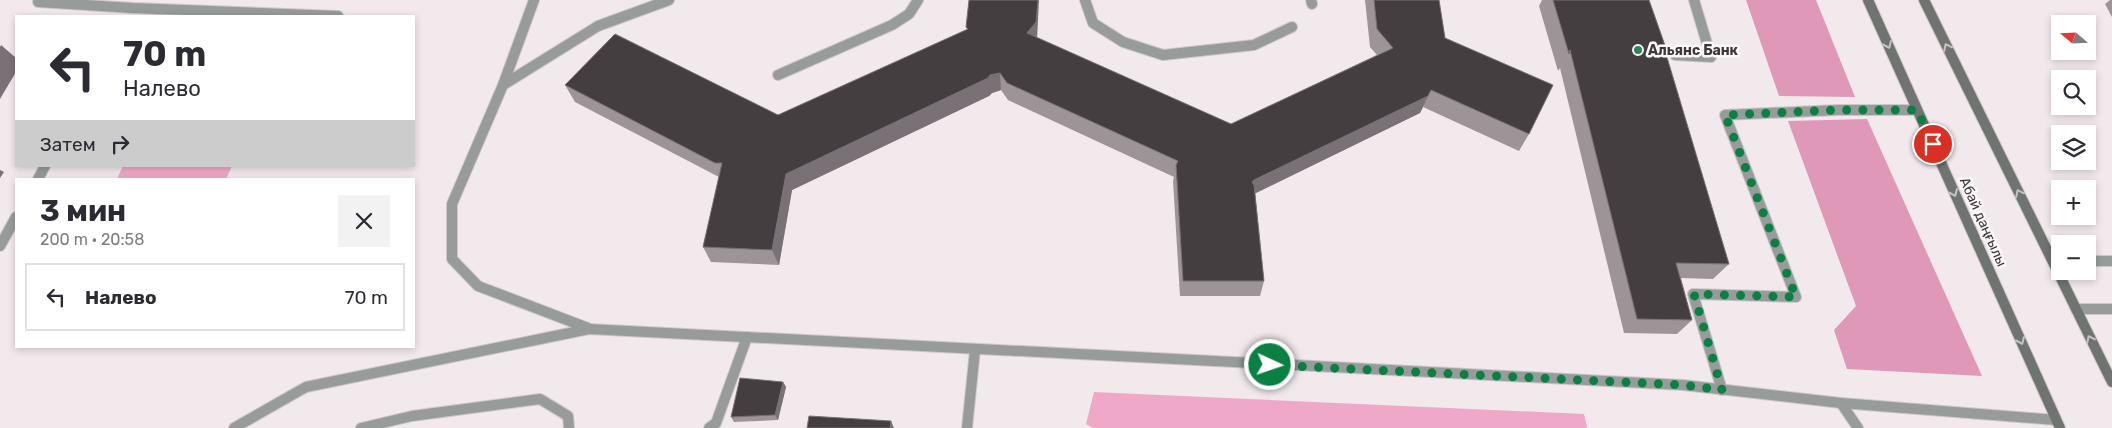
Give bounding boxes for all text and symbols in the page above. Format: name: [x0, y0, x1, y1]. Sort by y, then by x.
north arrow: [2051, 15, 2096, 60]
map controls: [2051, 15, 2096, 280]
text: 70 m: [123, 33, 206, 75]
icon: left: [40, 35, 105, 100]
one-way arrow: [1882, 40, 1893, 49]
place label: Альянс Банк: [1648, 42, 1739, 59]
one-way arrow: [1943, 43, 1953, 52]
marker: Альянс Банк: [1632, 44, 1644, 56]
button: search: [2051, 70, 2096, 115]
text: Налево: [123, 75, 201, 102]
pin: [1912, 123, 1954, 165]
button: layers: [2051, 125, 2096, 170]
icon: right: [106, 130, 134, 158]
icon: arrive: [1919, 130, 1947, 158]
text: Затем: [40, 133, 96, 156]
street label: Абай даңғылы: [1956, 175, 2010, 269]
button: +: [2051, 180, 2096, 225]
one-way arrow: [1948, 188, 1959, 197]
one-way arrow: [2015, 189, 2025, 198]
text: 3 мин: [40, 193, 126, 229]
button: close: [338, 195, 390, 247]
text: 200 m · 20:58: [40, 230, 144, 249]
button: −: [2051, 235, 2096, 280]
icon: left: [42, 283, 70, 311]
text: Налево: [85, 286, 157, 309]
text: 70 m: [345, 286, 388, 309]
one-way arrow: [2086, 335, 2096, 344]
one-way arrow: [2014, 336, 2025, 345]
position arrow: [1243, 338, 1295, 390]

